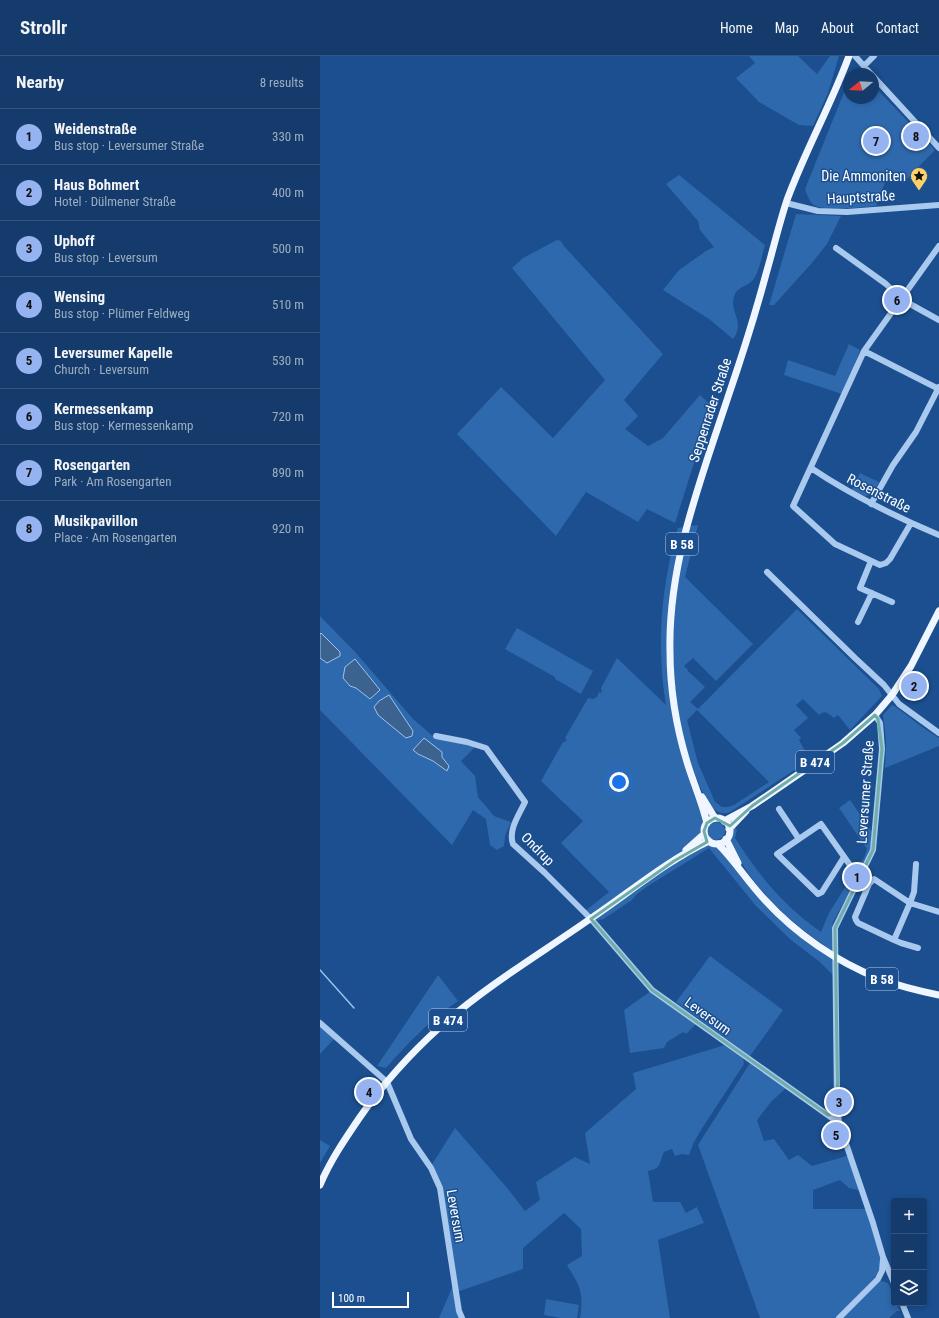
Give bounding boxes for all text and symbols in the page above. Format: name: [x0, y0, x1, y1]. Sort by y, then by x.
text: Strollr: [20, 16, 67, 39]
text: Home: [720, 20, 753, 36]
text: Map: [775, 20, 799, 36]
text: About: [821, 20, 854, 36]
text: Contact: [876, 20, 919, 36]
north arrow: [843, 68, 879, 104]
text: Nearby: [16, 72, 64, 92]
text: 8 results: [260, 75, 304, 90]
text: Weidenstraße: [54, 120, 137, 138]
pin: 8: [903, 121, 929, 151]
pin: 7: [863, 126, 889, 156]
text: 1: [26, 129, 32, 144]
text: 330 m: [272, 129, 304, 144]
text: Bus stop · Leversumer Straße: [54, 138, 204, 153]
place icon: Die Ammoniten: [909, 166, 929, 191]
place label: Die Ammoniten: [821, 168, 906, 184]
text: Haus Bohmert: [54, 176, 139, 194]
text: 2: [26, 185, 32, 200]
text: 400 m: [272, 185, 304, 200]
street label: Hauptstraße: [826, 187, 896, 207]
text: Hotel · Dülmener Straße: [54, 194, 176, 209]
text: Uphoff: [54, 232, 95, 250]
text: 3: [26, 241, 32, 256]
text: 500 m: [272, 241, 304, 256]
text: Bus stop · Leversum: [54, 250, 158, 265]
pin: 6: [884, 285, 910, 315]
text: Wensing: [54, 288, 105, 306]
text: 4: [26, 297, 32, 312]
text: 510 m: [272, 297, 304, 312]
text: Bus stop · Plümer Feldweg: [54, 306, 190, 321]
text: Leversumer Kapelle: [54, 344, 173, 362]
text: 5: [26, 353, 32, 368]
text: 530 m: [272, 353, 304, 368]
street label: Seppenrader Straße: [686, 355, 735, 464]
text: Church · Leversum: [54, 362, 149, 377]
text: Kermessenkamp: [54, 400, 154, 418]
text: 6: [26, 409, 32, 424]
text: 720 m: [272, 409, 304, 424]
text: Bus stop · Kermessenkamp: [54, 418, 193, 433]
text: Rosengarten: [54, 456, 130, 474]
text: 7: [26, 465, 32, 480]
text: 890 m: [272, 465, 304, 480]
street label: Rosenstraße: [844, 470, 914, 516]
text: Park · Am Rosengarten: [54, 474, 171, 489]
text: Musikpavillon: [54, 512, 138, 530]
text: 8: [26, 521, 32, 536]
text: 920 m: [272, 521, 304, 536]
text: Place · Am Rosengarten: [54, 530, 177, 545]
road number: B 58: [666, 533, 698, 555]
pin: 2: [901, 671, 927, 701]
street label: Leversumer Straße: [853, 739, 877, 844]
road number: B 474: [796, 751, 834, 773]
your location: [609, 772, 629, 792]
street label: Ondrup: [518, 829, 558, 869]
pin: 1: [844, 862, 870, 892]
road number: B 58: [866, 968, 898, 990]
street label: Leversum: [682, 994, 734, 1038]
road number: B 474: [429, 1009, 467, 1031]
pin: 4: [356, 1077, 382, 1107]
pin: 3: [826, 1087, 852, 1117]
pin: 5: [823, 1120, 849, 1150]
street label: Leversum: [443, 1188, 469, 1244]
map controls: [891, 1198, 927, 1306]
button: +: [891, 1198, 927, 1234]
button: −: [891, 1234, 927, 1270]
button: layers: [891, 1270, 927, 1306]
scale bar: [332, 1290, 409, 1309]
text: 100 m: [338, 1292, 365, 1305]

